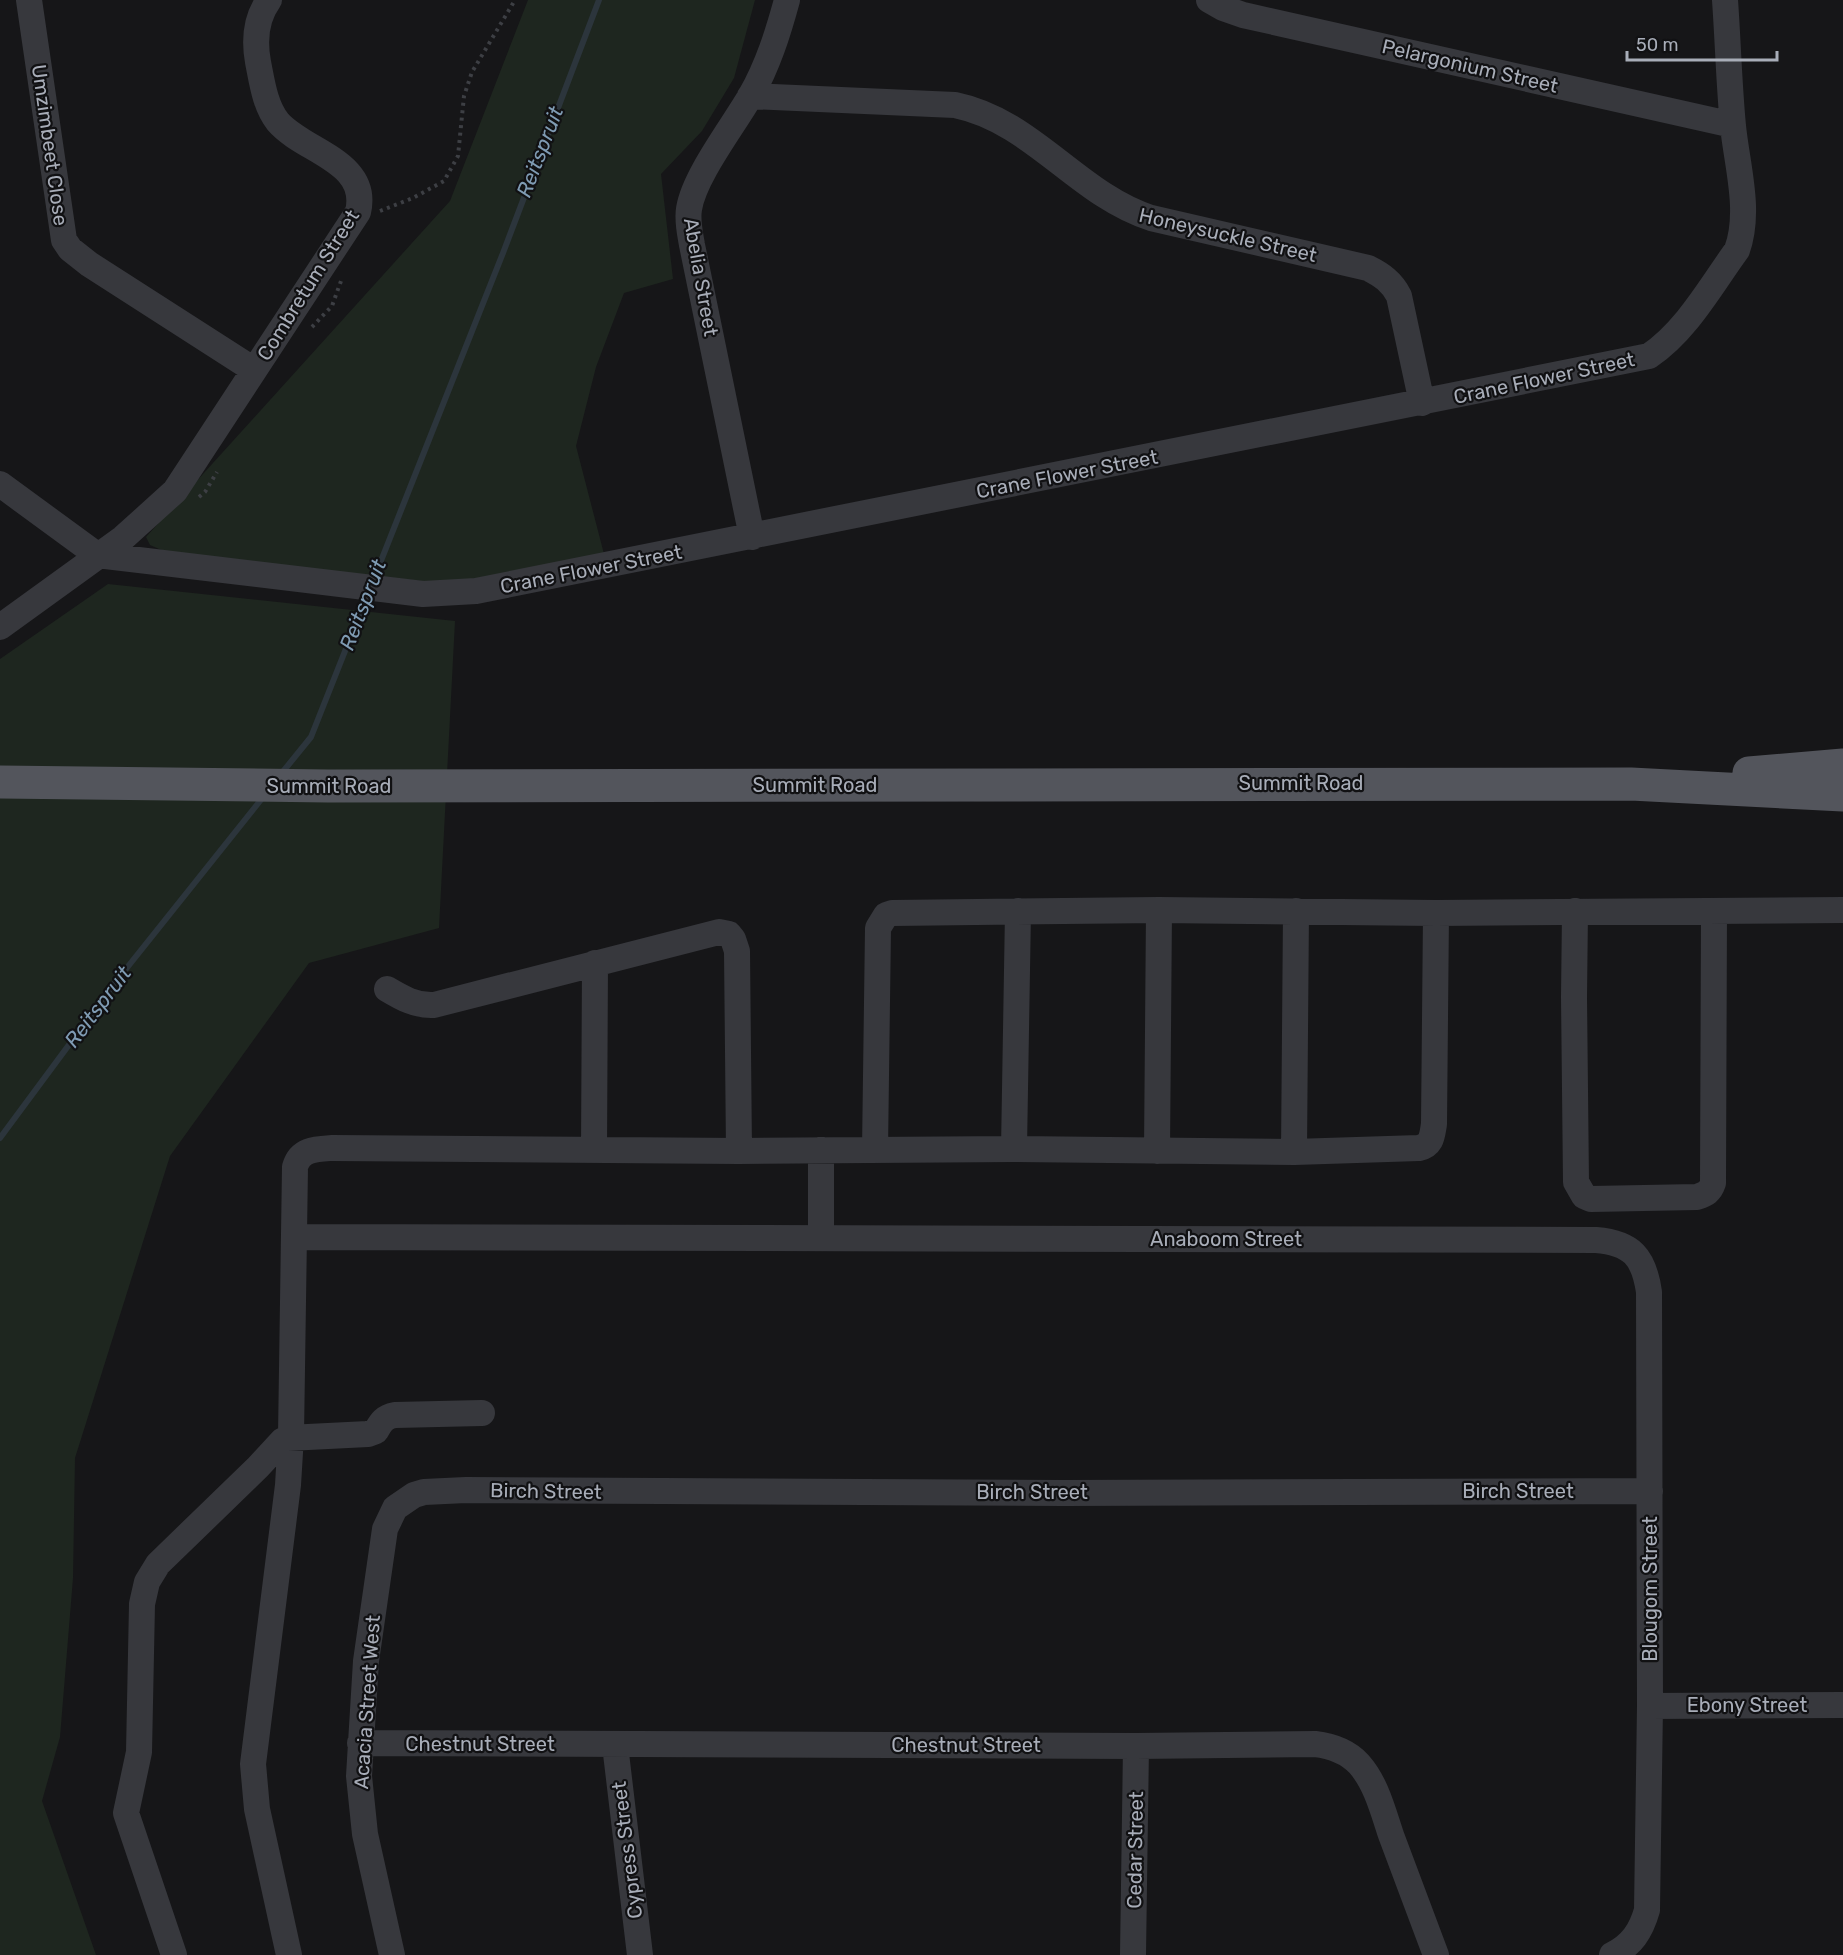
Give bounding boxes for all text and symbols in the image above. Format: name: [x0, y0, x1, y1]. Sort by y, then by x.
scale bar: [1627, 24, 1777, 62]
street label: Pelargonium Street: [1380, 34, 1561, 98]
text: 50 m: [1636, 34, 1679, 56]
street label: Umzimbeet Close: [27, 63, 73, 227]
water label: Reitspruit: [511, 102, 569, 201]
street label: Honeysuckle Street: [1137, 203, 1319, 267]
street label: Combretum Street: [252, 205, 364, 365]
street label: Abelia Street: [679, 216, 723, 338]
street label: Crane Flower Street: [1451, 347, 1637, 409]
street label: Crane Flower Street: [974, 445, 1160, 503]
street label: Crane Flower Street: [498, 540, 684, 598]
water label: Reitspruit: [334, 555, 392, 654]
street label: Summit Road: [1239, 771, 1364, 795]
street label: Summit Road: [753, 773, 878, 797]
street label: Summit Road: [267, 774, 392, 798]
water label: Reitspruit: [59, 960, 137, 1052]
street label: Anaboom Street: [1150, 1227, 1302, 1251]
street label: Birch Street: [490, 1478, 602, 1504]
street label: Birch Street: [1462, 1479, 1574, 1503]
street label: Birch Street: [976, 1480, 1088, 1504]
street label: Blougom Street: [1638, 1516, 1662, 1662]
street label: Acacia Street West: [349, 1614, 385, 1790]
street label: Ebony Street: [1687, 1693, 1807, 1717]
street label: Chestnut Street: [405, 1732, 555, 1756]
street label: Chestnut Street: [891, 1733, 1041, 1757]
street label: Cypress Street: [607, 1780, 647, 1920]
street label: Cedar Street: [1122, 1791, 1148, 1909]

